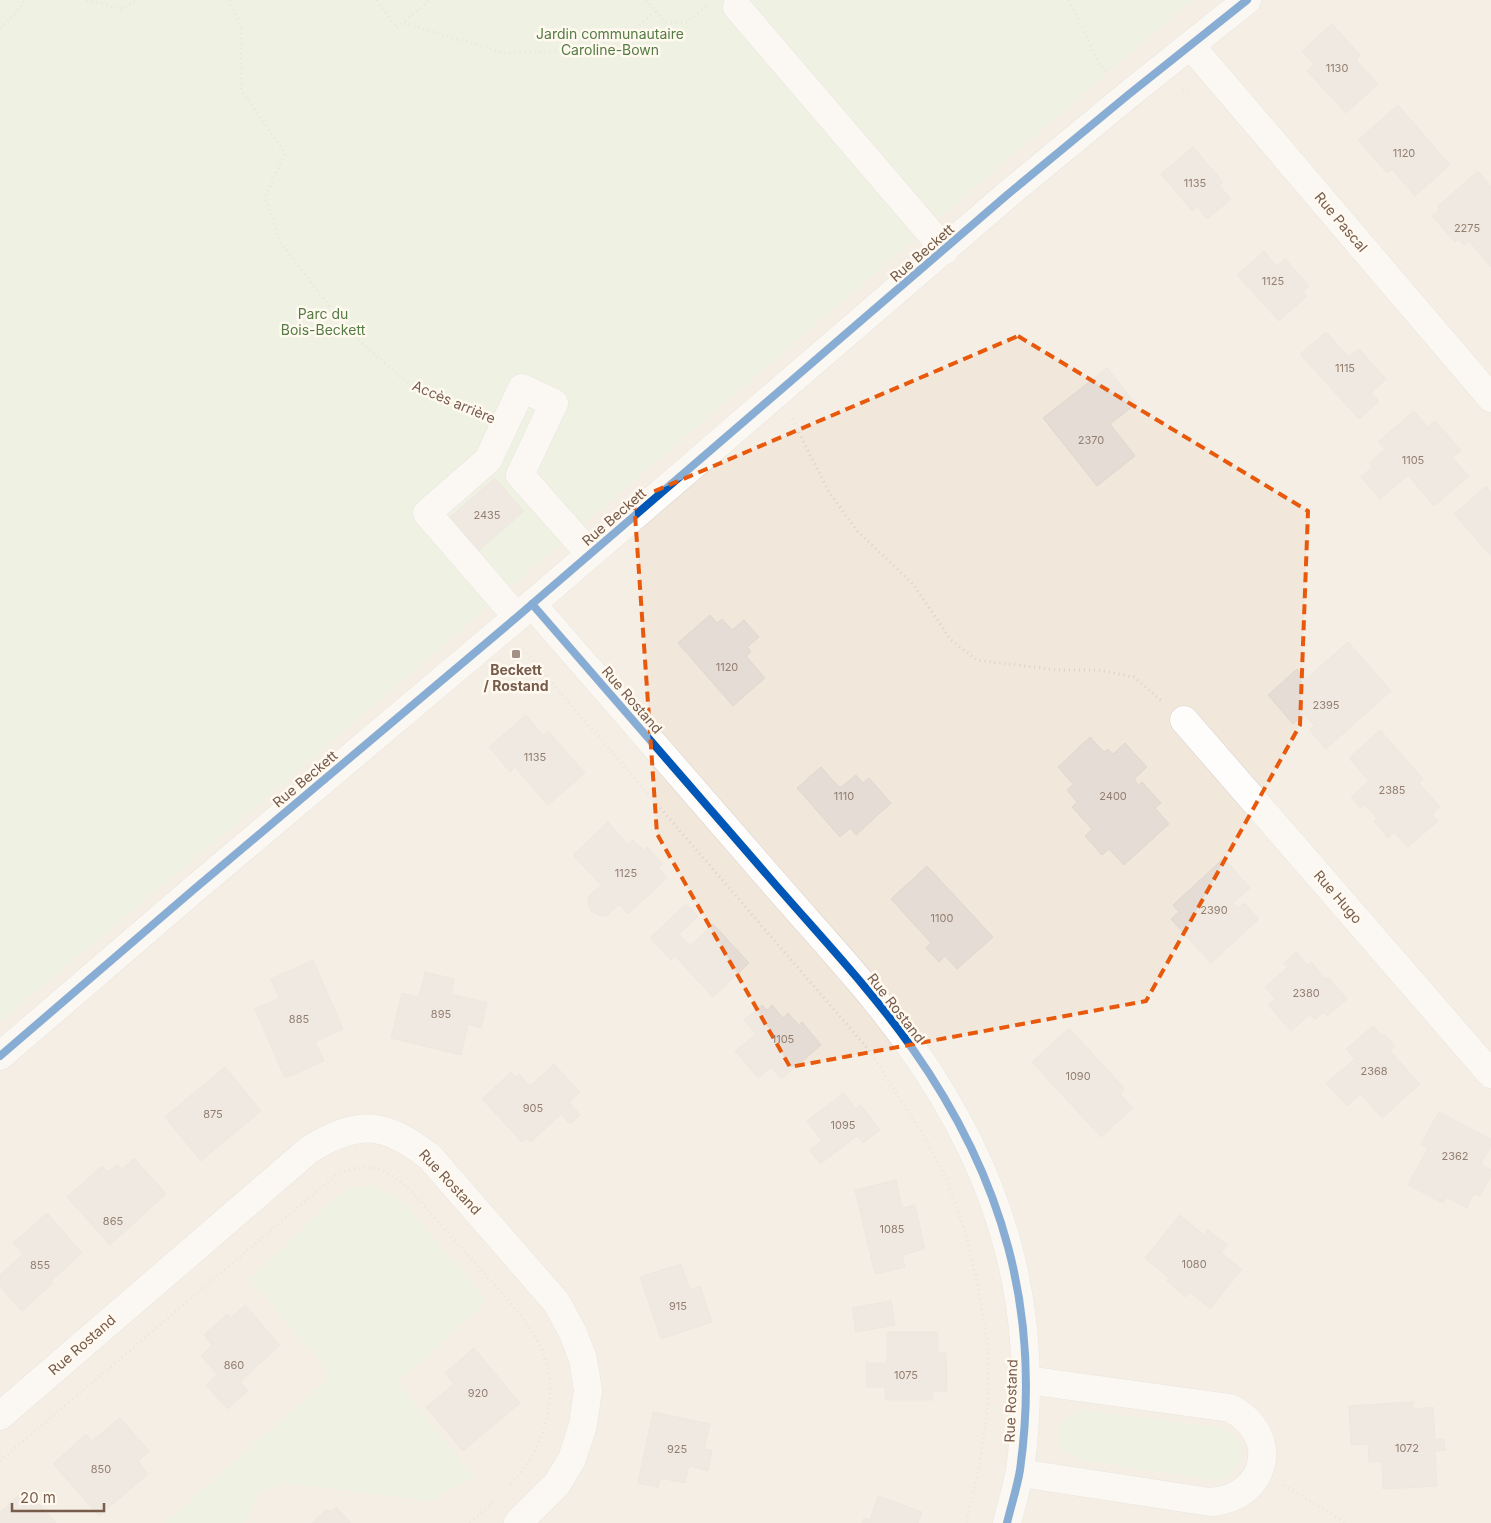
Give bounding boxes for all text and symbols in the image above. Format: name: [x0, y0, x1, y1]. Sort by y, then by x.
park label: Jardin communautaire Caroline-Bown: [536, 25, 684, 58]
house number: 1130: [1326, 61, 1348, 75]
house number: 1120: [1393, 146, 1415, 160]
house number: 1135: [1184, 176, 1207, 190]
street label: Rue Pascal: [1311, 188, 1371, 255]
street label: Rue Beckett: [886, 220, 957, 285]
house number: 2275: [1454, 221, 1480, 235]
house number: 1125: [1262, 274, 1284, 288]
park label: Parc du Bois-Beckett: [281, 305, 366, 338]
house number: 1115: [1335, 361, 1355, 375]
street label: Accès arrière: [410, 376, 498, 427]
house number: 2370: [1078, 433, 1104, 447]
house number: 1105: [1402, 453, 1425, 467]
street label: Rue Beckett: [578, 484, 649, 549]
house number: 2435: [473, 508, 501, 522]
marker: Beckett / Rostand: [510, 648, 522, 660]
house number: 1120: [716, 660, 738, 674]
place label: Beckett / Rostand: [483, 661, 549, 694]
street label: Rue Rostand: [599, 663, 666, 737]
house number: 2395: [1312, 698, 1340, 712]
street label: Rue Beckett: [269, 746, 341, 811]
house number: 1135: [524, 750, 547, 764]
house number: 2385: [1379, 783, 1406, 797]
house number: 1110: [834, 789, 854, 803]
house number: 2400: [1099, 789, 1127, 803]
house number: 1125: [615, 866, 637, 880]
street label: Rue Hugo: [1311, 867, 1366, 927]
house number: 2390: [1200, 903, 1228, 917]
house number: 1100: [931, 911, 953, 925]
street label: Rue Rostand: [864, 970, 929, 1046]
house number: 2380: [1292, 986, 1320, 1000]
house number: 895: [431, 1007, 451, 1021]
house number: 885: [289, 1012, 309, 1026]
house number: 1105: [772, 1032, 795, 1046]
house number: 2368: [1360, 1064, 1388, 1078]
house number: 1090: [1065, 1069, 1091, 1083]
house number: 905: [523, 1101, 544, 1115]
house number: 875: [203, 1107, 223, 1121]
house number: 1095: [831, 1118, 856, 1132]
street label: Rue Rostand: [416, 1145, 485, 1218]
house number: 2362: [1441, 1149, 1469, 1163]
house number: 865: [103, 1214, 123, 1228]
house number: 1085: [880, 1222, 905, 1236]
house number: 1080: [1181, 1257, 1207, 1271]
house number: 855: [30, 1258, 50, 1272]
house number: 915: [669, 1299, 687, 1313]
street label: Rue Rostand: [45, 1311, 119, 1378]
house number: 860: [224, 1358, 244, 1372]
street label: Rue Rostand: [1001, 1359, 1020, 1443]
house number: 1075: [894, 1368, 918, 1382]
house number: 920: [468, 1386, 488, 1400]
house number: 1072: [1395, 1441, 1419, 1455]
house number: 925: [667, 1442, 687, 1456]
house number: 850: [91, 1462, 111, 1476]
scale bar: [12, 1480, 105, 1512]
text: 20 m: [20, 1488, 56, 1507]

